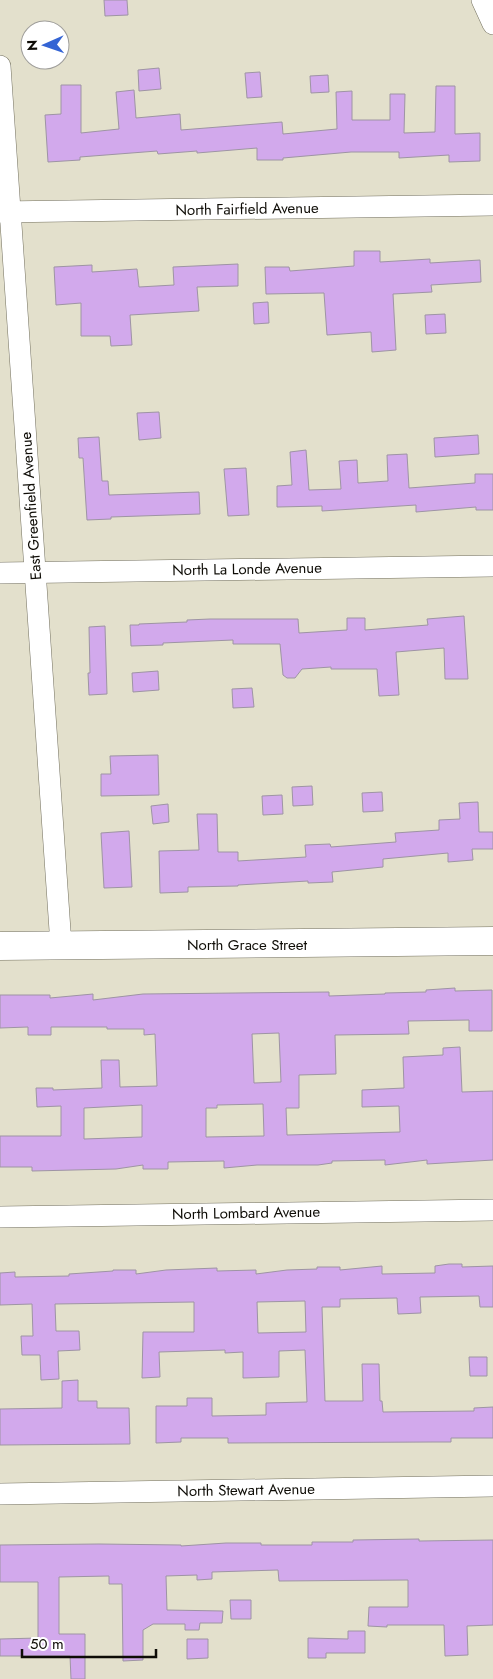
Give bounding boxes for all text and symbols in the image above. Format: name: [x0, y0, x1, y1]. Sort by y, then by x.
north arrow: [20, 20, 70, 70]
text: N: [22, 40, 42, 51]
street label: North Fairfield Avenue: [175, 197, 319, 221]
street label: East Greenfield Avenue: [15, 431, 47, 581]
street label: North La Londe Avenue: [172, 557, 322, 581]
street label: North Grace Street: [187, 934, 307, 956]
street label: North Lombard Avenue: [172, 1201, 321, 1225]
street label: North Stewart Avenue: [177, 1478, 315, 1502]
scale bar: [22, 1626, 156, 1658]
text: 50 m: [30, 1633, 64, 1655]

